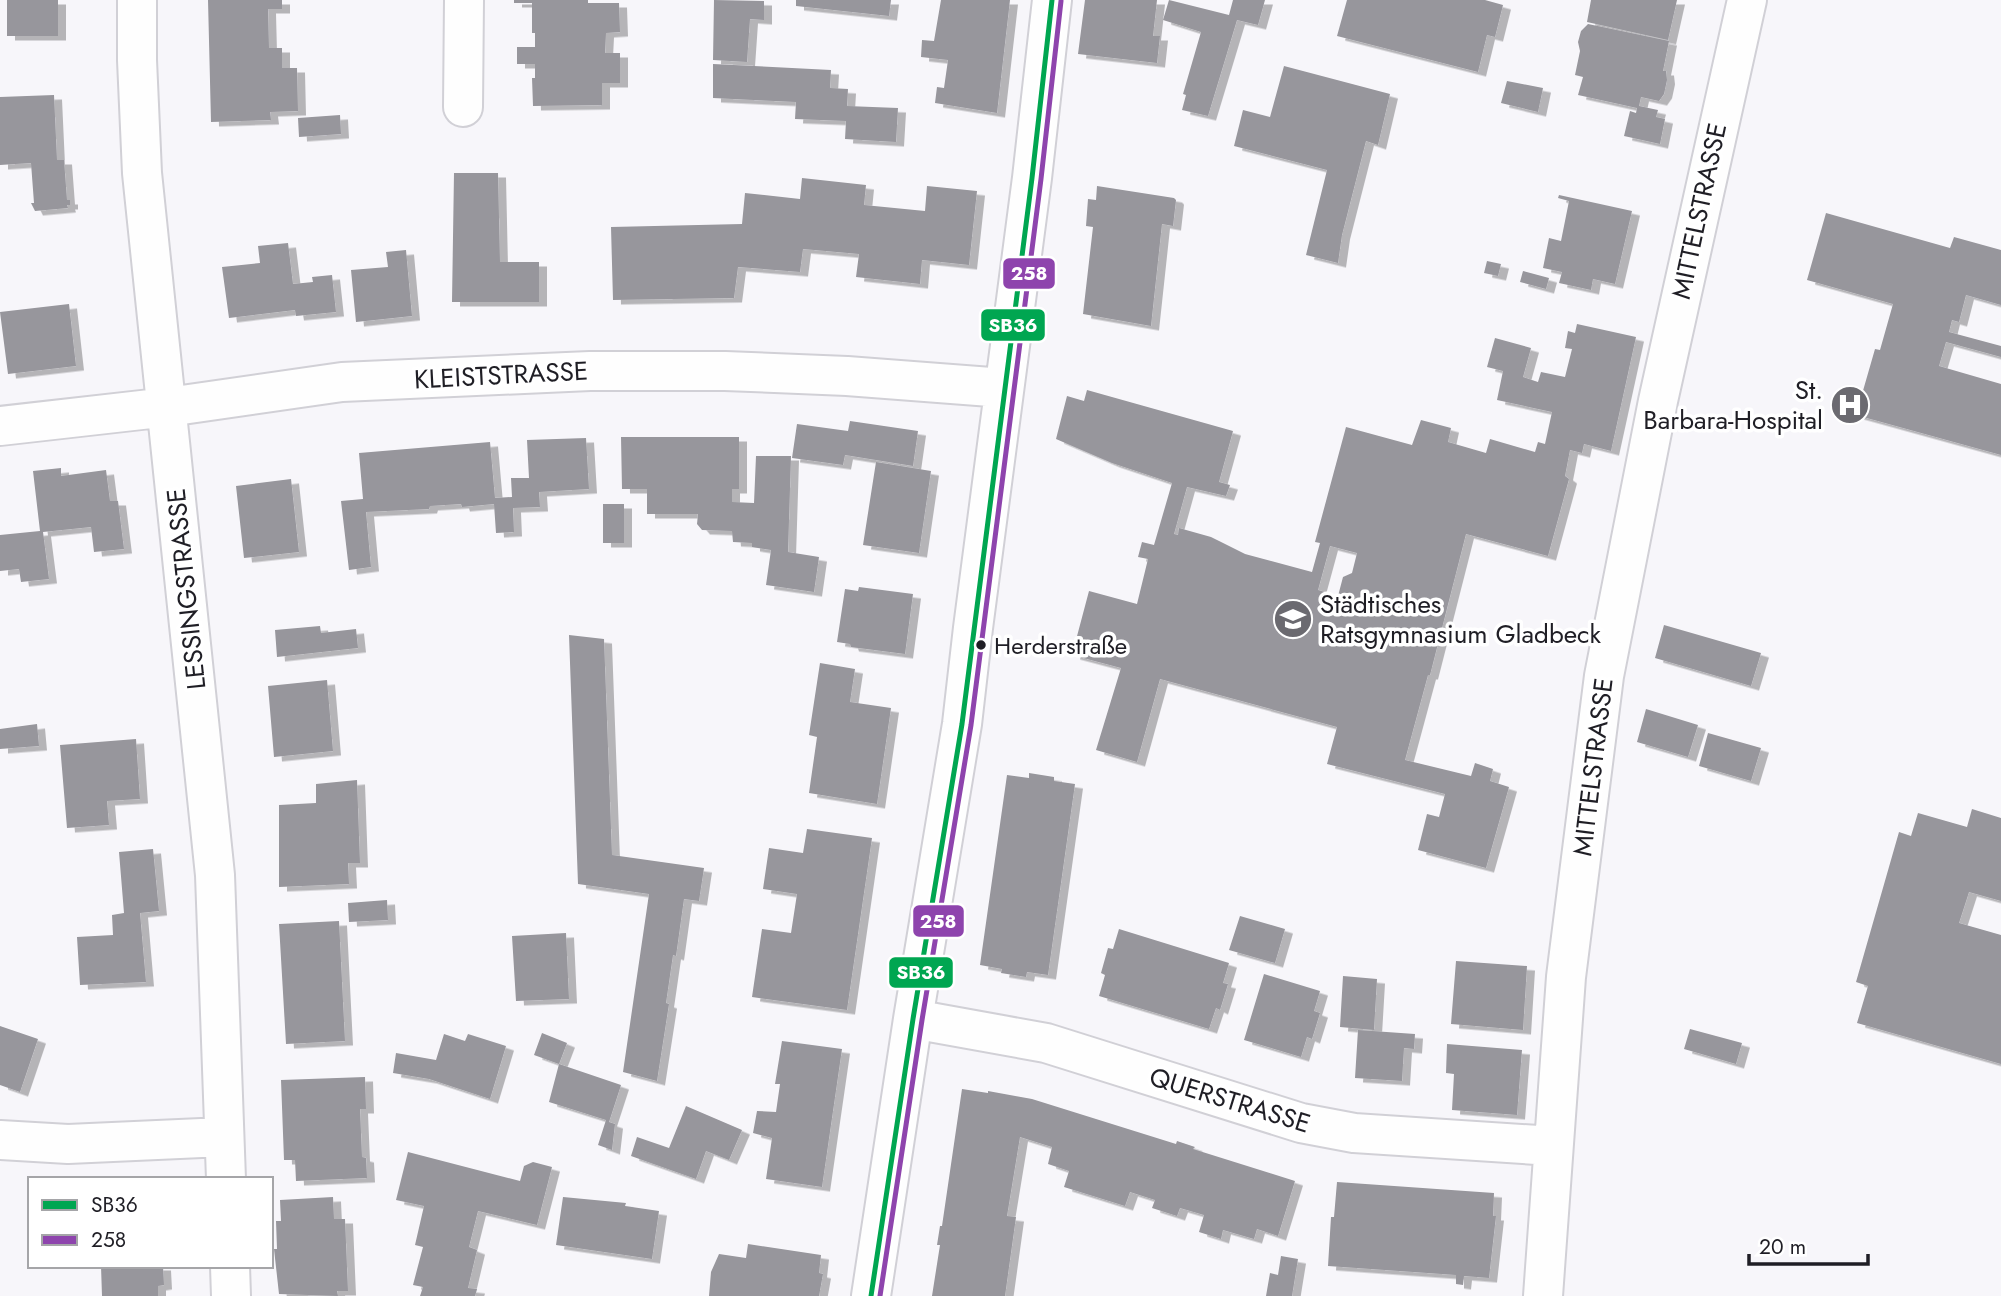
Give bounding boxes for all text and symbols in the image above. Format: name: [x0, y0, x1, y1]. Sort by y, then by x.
street label: MITTELSTRASSE: [1662, 119, 1736, 303]
line badge: 258: [1002, 257, 1056, 290]
text: 258: [1011, 260, 1047, 287]
line badge: SB36: [980, 308, 1046, 342]
text: SB36: [988, 312, 1038, 339]
street label: KLEISTSTRASSE: [413, 351, 589, 399]
place label: St. Barbara-Hospital: [1643, 371, 1823, 439]
hospital icon: St. Barbara-Hospital: [1829, 384, 1871, 426]
street label: LESSINGSTRASSE: [157, 487, 215, 691]
place label: Städtisches Ratsgymnasium Gladbeck: [1320, 585, 1602, 653]
school or university icon: Städtisches Ratsgymnasium Gladbeck: [1272, 598, 1314, 640]
place label: Herderstraße: [994, 628, 1127, 663]
marker: Herderstraße: [974, 638, 988, 652]
street label: MITTELSTRASSE: [1563, 676, 1623, 858]
line badge: 258: [912, 904, 965, 938]
text: 258: [920, 908, 956, 935]
line badge: SB36: [888, 956, 954, 989]
text: SB36: [896, 959, 946, 986]
street label: QUERSTRASSE: [1145, 1057, 1315, 1143]
legend: [28, 1177, 273, 1268]
text: SB36: [91, 1190, 138, 1220]
scale bar: [1749, 1222, 1868, 1266]
text: 258: [91, 1225, 126, 1255]
text: 20 m: [1759, 1232, 1806, 1262]

